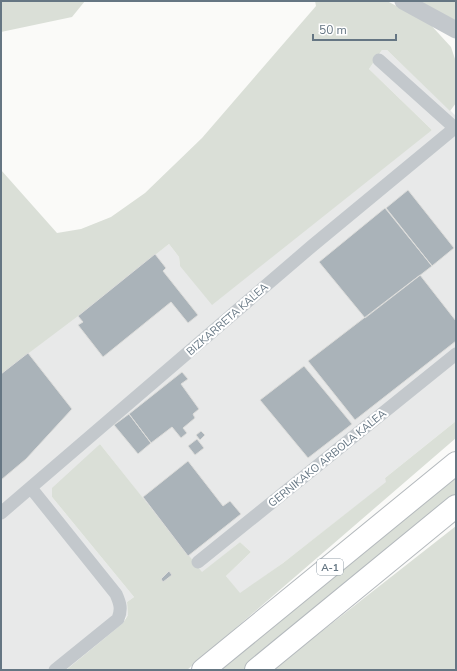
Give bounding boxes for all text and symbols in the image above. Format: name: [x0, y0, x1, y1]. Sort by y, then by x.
scale bar: [313, 16, 396, 42]
text: 50 m: [319, 22, 347, 38]
street label: BIZKARRETA KALEA: [183, 280, 271, 359]
street label: GERNIKAKO ARBOLA KALEA: [265, 406, 389, 511]
road number: A-1: [317, 559, 343, 575]

